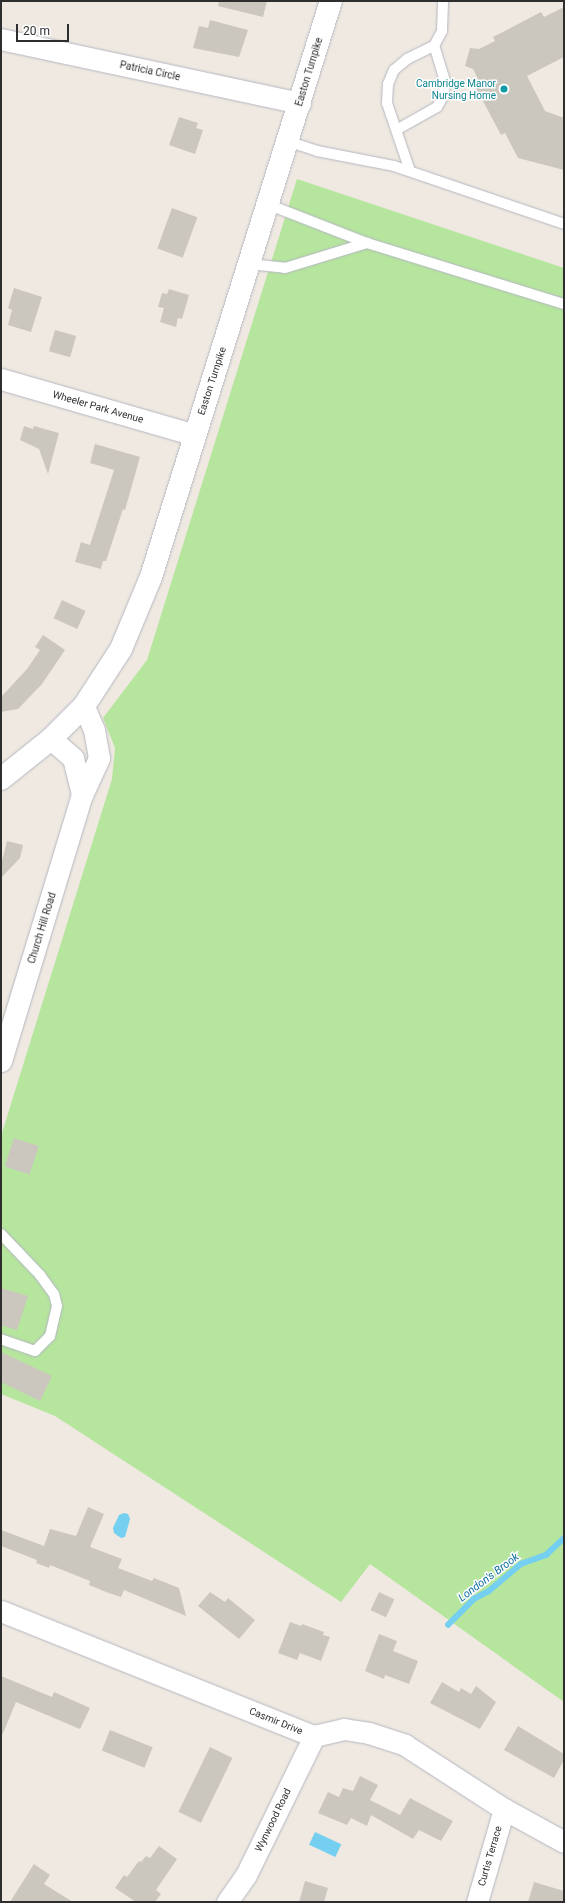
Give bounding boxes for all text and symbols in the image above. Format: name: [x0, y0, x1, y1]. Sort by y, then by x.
scale bar: [18, 16, 71, 42]
text: 20 m: [23, 24, 50, 38]
street label: Easton Turnpike: [293, 36, 325, 108]
street label: Patricia Circle: [119, 59, 181, 83]
place label: Cambridge Manor Nursing Home: [416, 77, 496, 100]
marker: Cambridge Manor Nursing Home: [499, 84, 509, 94]
street label: Easton Turnpike: [195, 345, 229, 417]
street label: Wheeler Park Avenue: [51, 388, 145, 426]
street label: Church Hill Road: [25, 891, 59, 965]
water label: London's Brook: [456, 1551, 522, 1605]
street label: Casmir Drive: [247, 1705, 305, 1737]
street label: Wynwood Road: [252, 1786, 294, 1854]
street label: Curtis Terrace: [476, 1824, 504, 1888]

